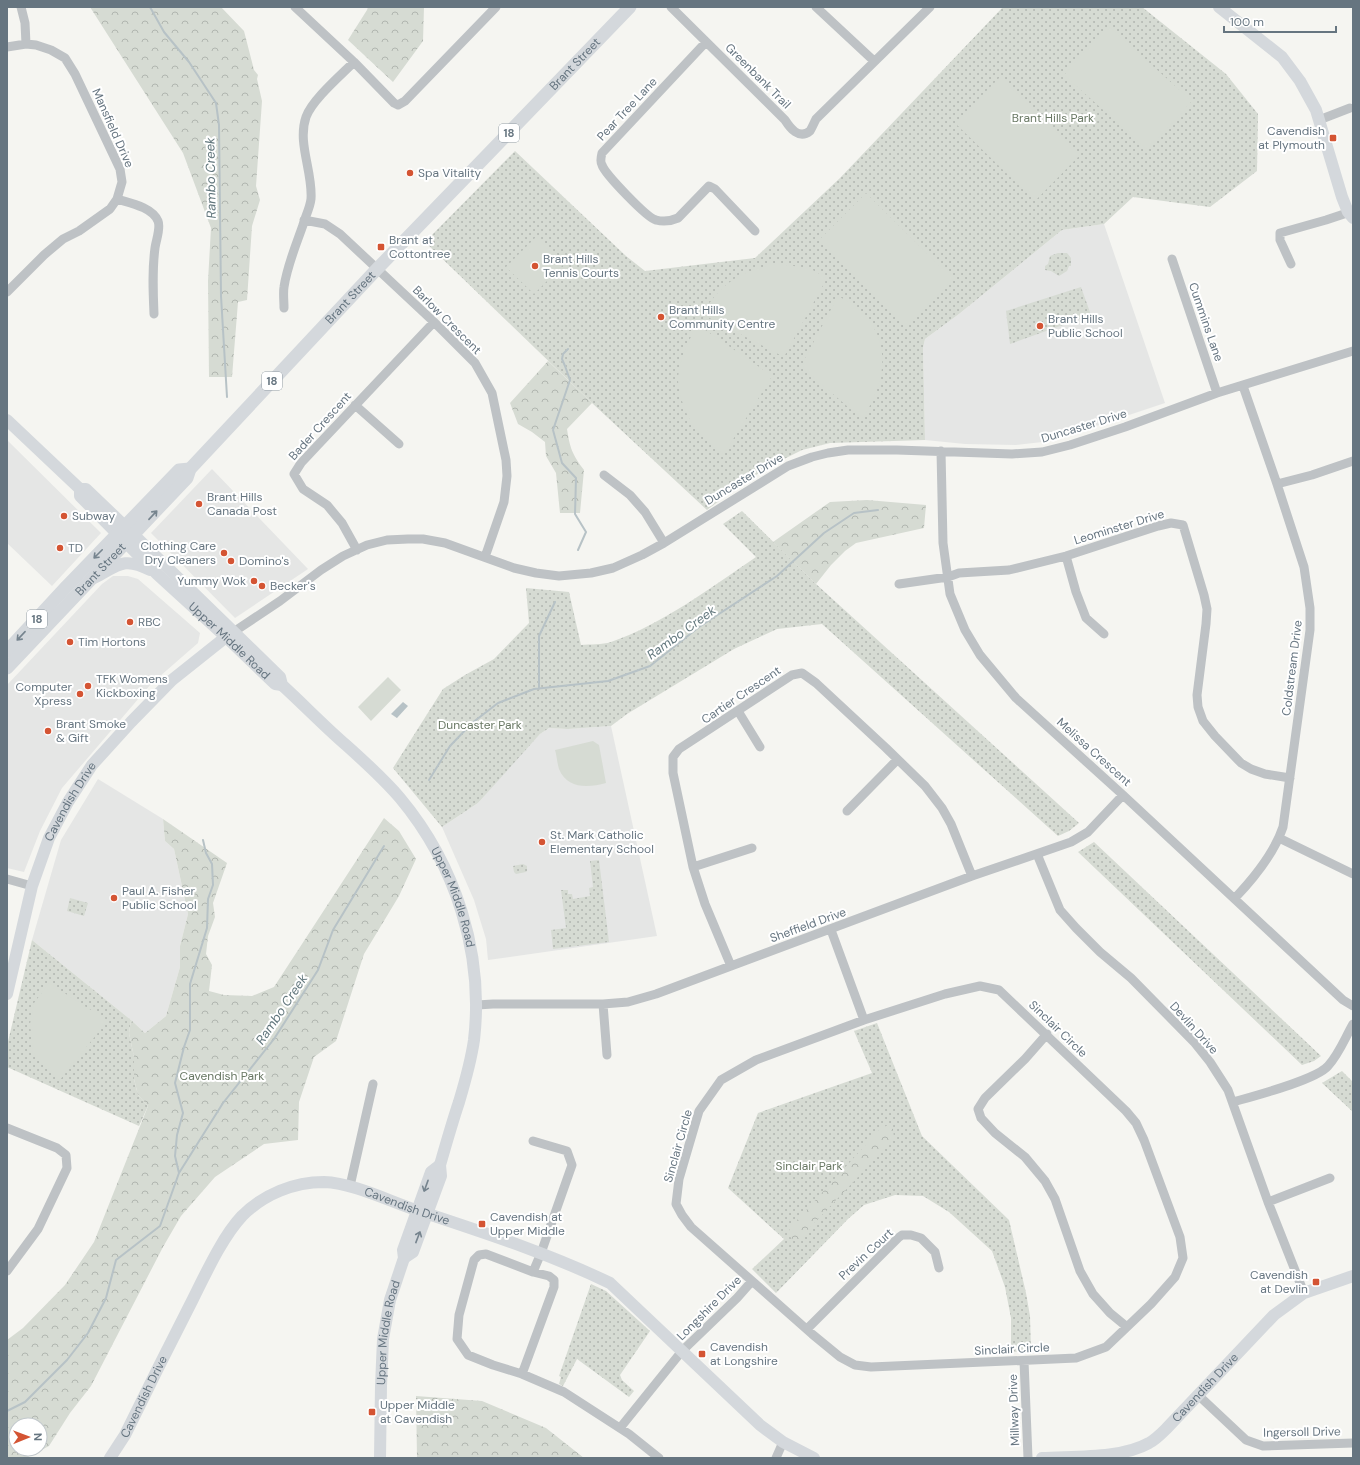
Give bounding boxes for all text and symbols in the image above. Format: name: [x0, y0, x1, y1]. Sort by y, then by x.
scale bar: [1224, 8, 1336, 34]
text: 100 m: [1230, 14, 1264, 30]
street label: Brant Street: [546, 34, 604, 94]
street label: Greenbank Trail: [722, 40, 794, 112]
street label: Pear Tree Lane: [593, 74, 661, 144]
street label: Mansfield Drive: [88, 86, 138, 170]
park label: Brant Hills Park: [1012, 110, 1094, 126]
place label: Cavendish at Plymouth: [1258, 123, 1325, 153]
road number: 18: [499, 124, 519, 142]
marker: Cavendish at Plymouth: [1328, 133, 1338, 143]
water label: Rambo Creek: [201, 137, 220, 219]
place label: Spa Vitality: [418, 165, 482, 181]
marker: Spa Vitality: [405, 168, 415, 178]
place label: Brant at Cottontree: [389, 232, 450, 262]
marker: Brant at Cottontree: [376, 242, 386, 252]
place label: Brant Hills Tennis Courts: [543, 251, 619, 281]
marker: Brant Hills Tennis Courts: [530, 261, 540, 271]
street label: Brant Street: [322, 267, 379, 327]
street label: Cummins Lane: [1185, 280, 1227, 364]
street label: Barlow Crescent: [409, 282, 485, 358]
place label: Brant Hills Community Centre: [669, 302, 776, 332]
place label: Brant Hills Public School: [1048, 311, 1123, 341]
marker: Brant Hills Community Centre: [656, 312, 666, 322]
marker: Brant Hills Public School: [1035, 321, 1045, 331]
road number: 18: [262, 372, 282, 390]
street label: Bader Crescent: [285, 388, 355, 464]
street label: Duncaster Drive: [1039, 405, 1129, 447]
street label: Duncaster Drive: [702, 449, 786, 509]
place label: Brant Hills Canada Post: [207, 489, 277, 519]
marker: Brant Hills Canada Post: [194, 499, 204, 509]
street label: Leominster Drive: [1072, 506, 1166, 548]
place label: Subway: [72, 508, 115, 524]
one-way arrow: [148, 510, 157, 520]
marker: Subway: [59, 511, 69, 521]
place label: Clothing Care Dry Cleaners: [140, 538, 216, 568]
street label: Brant Street: [72, 539, 130, 599]
place label: TD: [68, 540, 83, 556]
marker: TD: [55, 543, 65, 553]
marker: Clothing Care Dry Cleaners: [219, 548, 229, 558]
one-way arrow: [93, 549, 103, 559]
place label: Domino's: [239, 553, 289, 569]
marker: Domino's: [226, 556, 236, 566]
place label: Yummy Wok: [177, 573, 246, 589]
marker: Yummy Wok: [249, 576, 259, 586]
place label: Becker's: [270, 578, 316, 594]
marker: Becker's: [257, 581, 267, 591]
street label: Upper Middle Road: [185, 599, 273, 683]
water label: Rambo Creek: [643, 601, 719, 663]
road number: 18: [27, 610, 47, 628]
place label: RBC: [138, 614, 161, 630]
marker: RBC: [125, 617, 135, 627]
street label: Coldstream Drive: [1278, 619, 1306, 717]
one-way arrow: [17, 630, 26, 641]
place label: Tim Hortons: [78, 634, 146, 650]
marker: Tim Hortons: [65, 637, 75, 647]
street label: Cartier Crescent: [698, 662, 784, 728]
place label: TFK Womens Kickboxing: [96, 671, 168, 701]
place label: Computer Xpress: [15, 679, 73, 709]
marker: TFK Womens Kickboxing: [83, 681, 93, 691]
marker: Computer Xpress: [75, 689, 85, 699]
street label: Melissa Crescent: [1053, 714, 1135, 790]
place label: Brant Smoke & Gift: [56, 716, 126, 746]
park label: Duncaster Park: [438, 717, 522, 733]
marker: Brant Smoke & Gift: [43, 726, 53, 736]
street label: Cavendish Drive: [41, 759, 100, 844]
place label: St. Mark Catholic Elementary School: [550, 827, 654, 857]
marker: St. Mark Catholic Elementary School: [537, 837, 547, 847]
street label: Upper Middle Road: [427, 844, 478, 949]
place label: Paul A. Fisher Public School: [122, 883, 197, 913]
marker: Paul A. Fisher Public School: [109, 893, 119, 903]
street label: Sheffield Drive: [768, 904, 849, 946]
water label: Rambo Creek: [252, 971, 311, 1048]
street label: Sinclair Circle: [1025, 997, 1091, 1061]
street label: Devlin Drive: [1166, 998, 1222, 1058]
park label: Cavendish Park: [180, 1068, 264, 1084]
street label: Sinclair Circle: [660, 1107, 696, 1184]
park label: Sinclair Park: [775, 1158, 843, 1174]
one-way arrow: [422, 1180, 429, 1193]
street label: Cavendish Drive: [362, 1183, 452, 1229]
place label: Cavendish at Upper Middle: [490, 1209, 565, 1239]
marker: Cavendish at Upper Middle: [477, 1219, 487, 1229]
street label: Previn Court: [835, 1224, 897, 1283]
one-way arrow: [415, 1232, 423, 1244]
place label: Cavendish at Devlin: [1250, 1267, 1308, 1297]
street label: Longshire Drive: [673, 1272, 745, 1344]
marker: Cavendish at Devlin: [1311, 1277, 1321, 1287]
street label: Upper Middle Road: [373, 1278, 404, 1385]
place label: Cavendish at Longshire: [710, 1339, 778, 1369]
street label: Sinclair Circle: [974, 1339, 1050, 1359]
marker: Cavendish at Longshire: [697, 1349, 707, 1359]
street label: Cavendish Drive: [1168, 1349, 1242, 1426]
street label: Cavendish Drive: [117, 1353, 171, 1441]
street label: Millway Drive: [1005, 1374, 1023, 1446]
place label: Upper Middle at Cavendish: [380, 1397, 455, 1427]
marker: Upper Middle at Cavendish: [367, 1407, 377, 1417]
north arrow: [8, 1417, 48, 1457]
street label: Ingersoll Drive: [1263, 1423, 1341, 1441]
text: N: [31, 1433, 45, 1441]

